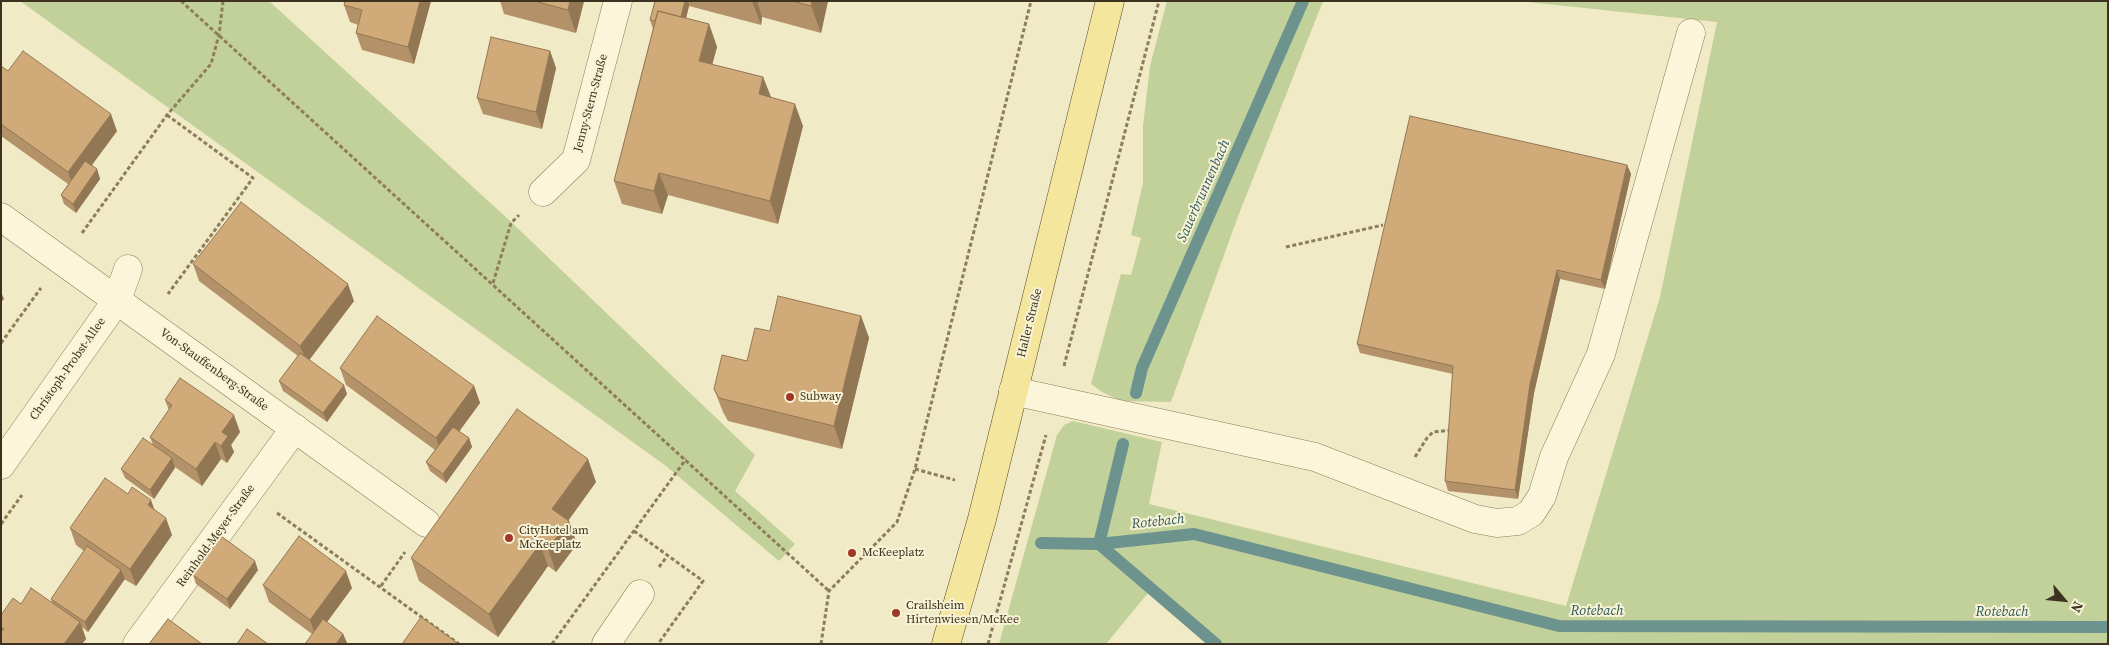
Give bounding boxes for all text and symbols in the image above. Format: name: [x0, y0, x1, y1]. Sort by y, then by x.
street label: Jenny-Stern-Straße: [571, 53, 611, 153]
water label: Sauerbrunnenbach: [1174, 137, 1234, 245]
street label: Haller Straße: [1014, 287, 1046, 359]
street label: Christoph-Probst-Allee: [27, 315, 109, 423]
street label: Von-Stauffenberg-Straße: [157, 326, 271, 414]
place label: Subway: [800, 390, 841, 404]
marker: Subway: [784, 391, 796, 403]
street label: Reinhold-Meyer-Straße: [174, 482, 258, 590]
water label: Rotebach: [1131, 511, 1185, 533]
place label: CityHotel am McKeeplatz: [519, 524, 589, 552]
marker: CityHotel am McKeeplatz: [503, 532, 515, 544]
place label: McKeeplatz: [862, 546, 924, 560]
marker: McKeeplatz: [846, 547, 858, 559]
north arrow: [2039, 575, 2089, 625]
text: N: [2066, 598, 2088, 616]
place label: Crailsheim Hirtenwiesen/McKee: [906, 599, 1019, 627]
water label: Rotebach: [1570, 603, 1624, 619]
water label: Rotebach: [1975, 604, 2029, 620]
marker: Crailsheim Hirtenwiesen/McKee: [890, 607, 902, 619]

